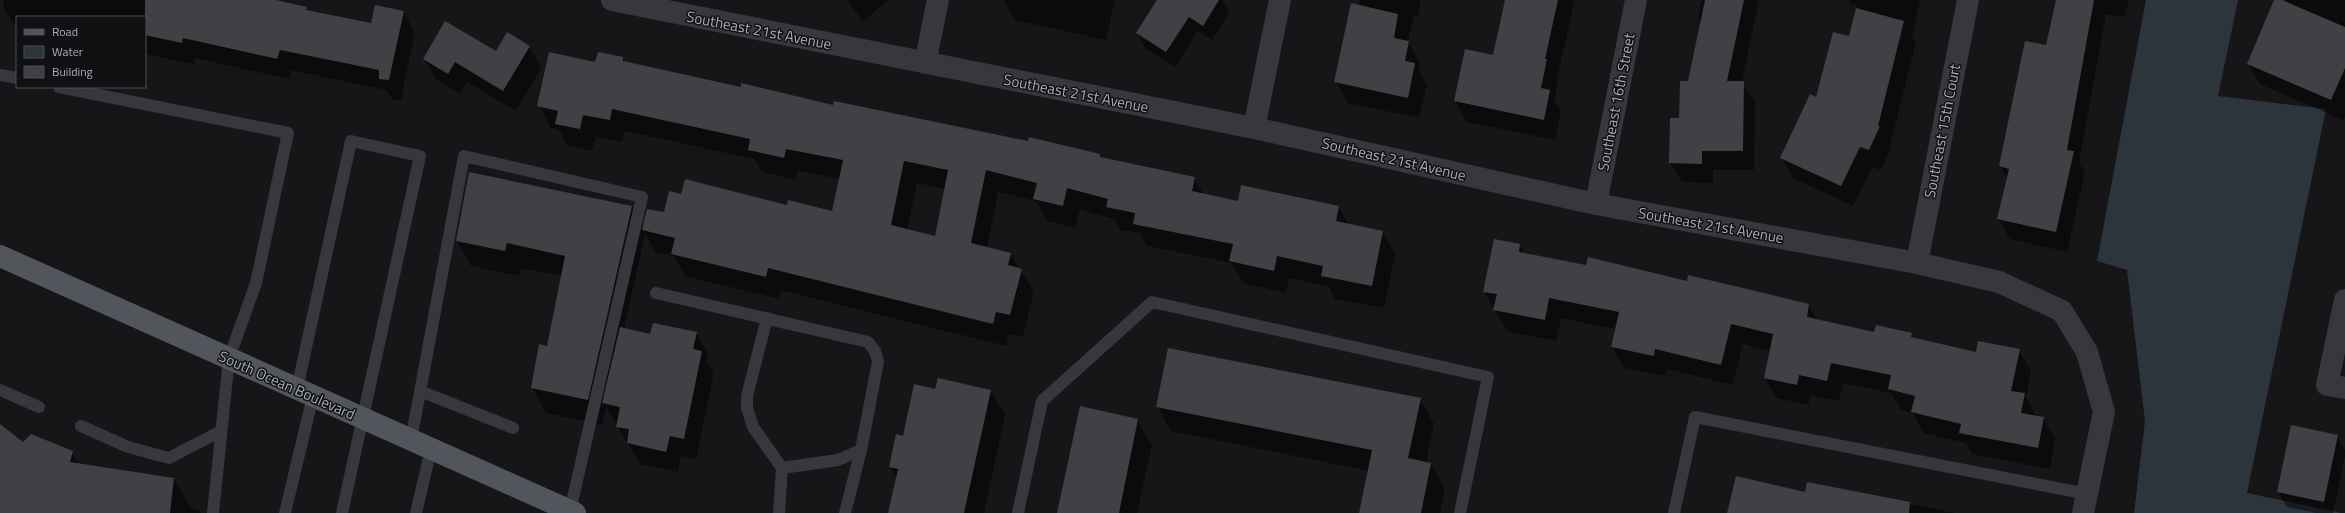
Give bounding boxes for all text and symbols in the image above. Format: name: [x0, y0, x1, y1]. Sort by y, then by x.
street label: Southeast 21st Avenue: [685, 5, 833, 55]
legend: [16, 16, 146, 88]
text: Road: [52, 22, 78, 41]
street label: Southeast 16th Street: [1591, 30, 1641, 173]
text: Water: [52, 42, 83, 61]
street label: Southeast 15th Court: [1918, 61, 1966, 200]
text: Building: [52, 62, 93, 81]
street label: Southeast 21st Avenue: [1002, 68, 1150, 118]
street label: Southeast 21st Avenue: [1320, 131, 1468, 187]
street label: Southeast 21st Avenue: [1637, 201, 1785, 249]
street label: South Ocean Boulevard: [215, 345, 359, 425]

